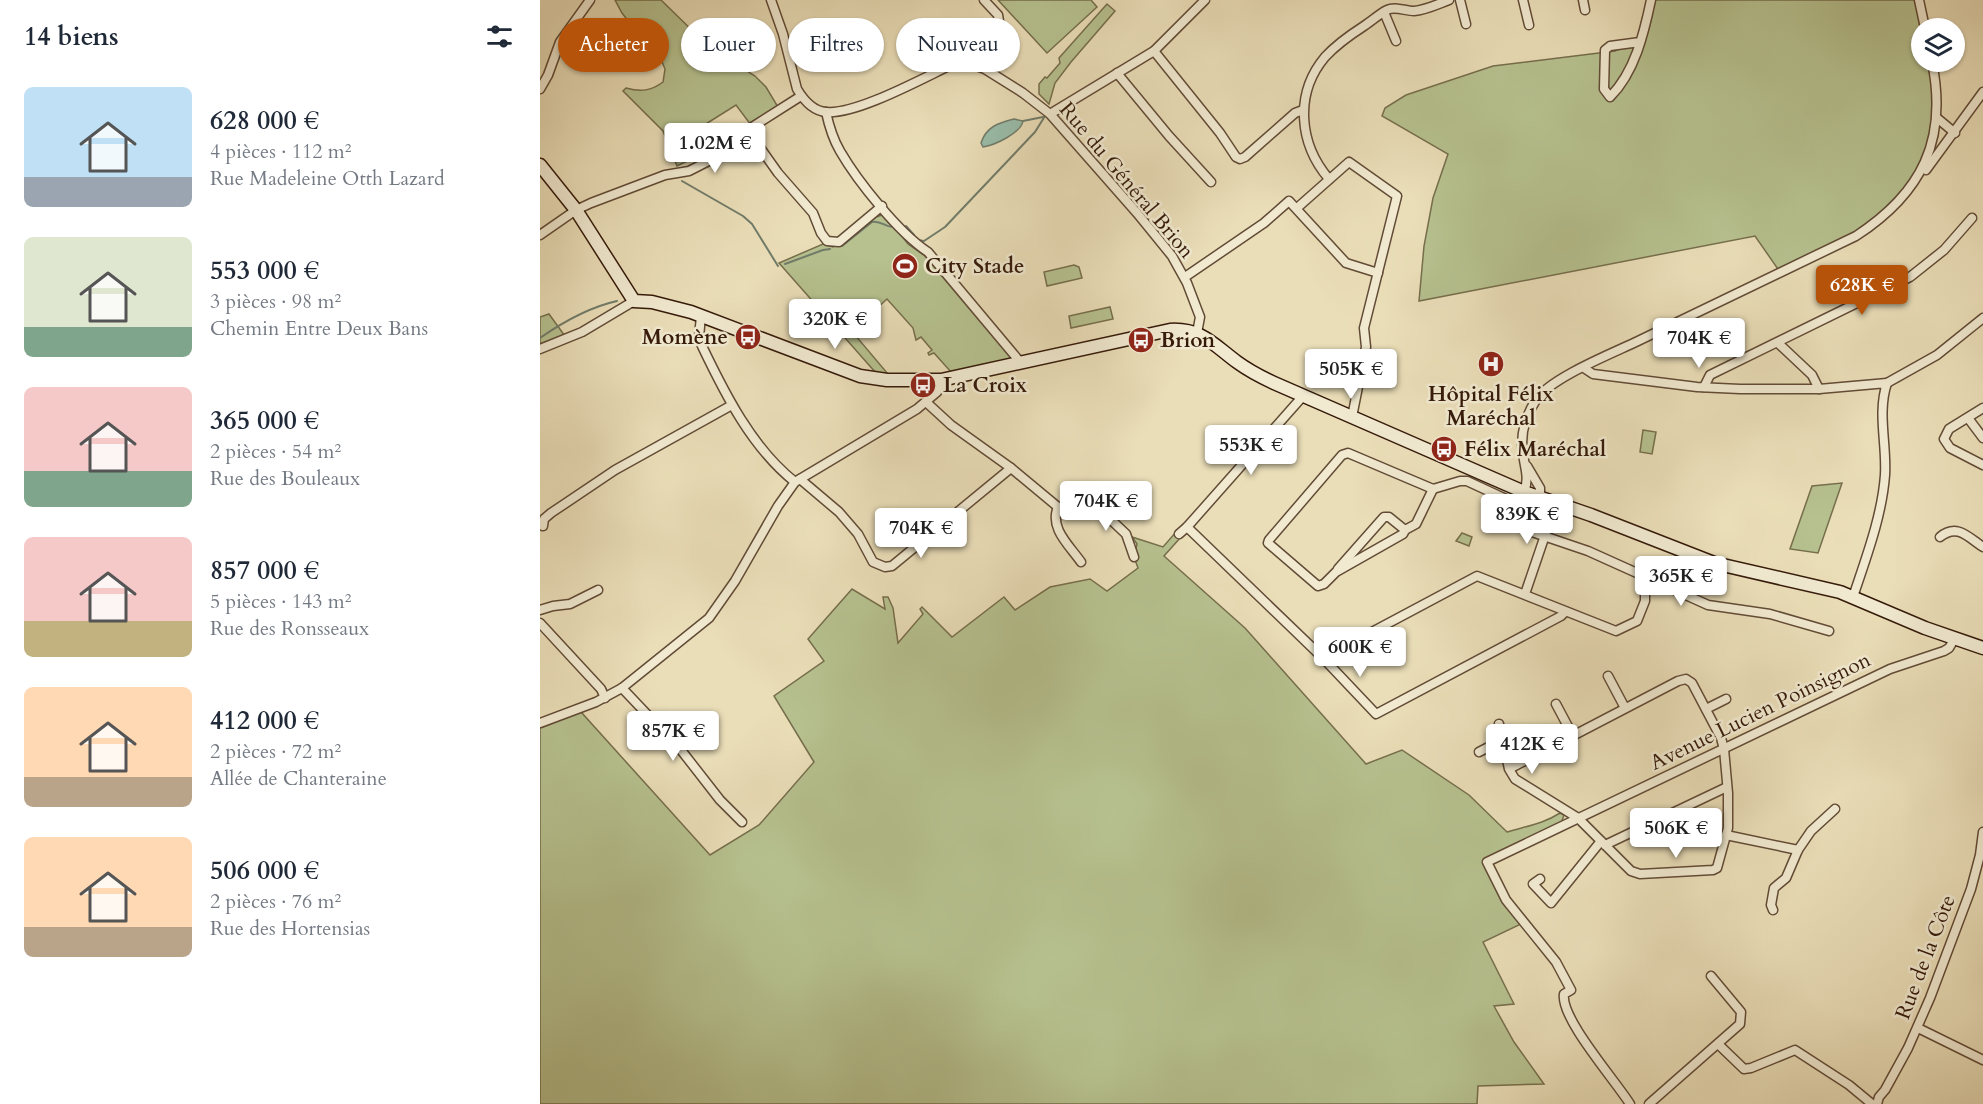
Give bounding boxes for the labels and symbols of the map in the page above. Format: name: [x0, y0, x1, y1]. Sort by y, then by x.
street label: Rue du Général Brion: [1052, 96, 1201, 265]
pin: 1.02M €: [660, 123, 770, 174]
sports icon: City Stade: [890, 251, 920, 281]
place label: City Stade: [925, 252, 1024, 281]
pin: 628K €: [1813, 265, 1911, 316]
pin: 320K €: [786, 299, 884, 350]
pin: 704K €: [1650, 318, 1748, 369]
bus stop icon: Momène: [733, 322, 763, 352]
place label: Momène: [642, 323, 728, 352]
bus stop icon: Brion: [1126, 325, 1156, 355]
place label: Brion: [1160, 326, 1216, 355]
pin: 505K €: [1302, 349, 1400, 400]
hospital icon: Hôpital Félix Maréchal: [1476, 349, 1506, 379]
bus stop icon: La Croix: [908, 370, 938, 400]
place label: La Croix: [943, 371, 1028, 400]
place label: Hôpital Félix Maréchal: [1428, 380, 1555, 433]
pin: 553K €: [1202, 425, 1300, 476]
bus stop icon: Félix Maréchal: [1429, 434, 1459, 464]
place label: Félix Maréchal: [1464, 435, 1606, 464]
pin: 704K €: [1057, 481, 1155, 532]
pin: 839K €: [1478, 494, 1576, 545]
pin: 704K €: [872, 508, 970, 559]
pin: 365K €: [1632, 556, 1730, 607]
pin: 600K €: [1311, 627, 1409, 678]
street label: Avenue Lucien Poinsignon: [1645, 645, 1875, 778]
pin: 857K €: [624, 711, 722, 762]
pin: 412K €: [1483, 724, 1581, 775]
pin: 506K €: [1627, 808, 1725, 859]
street label: Rue de la Côte: [1888, 891, 1963, 1024]

